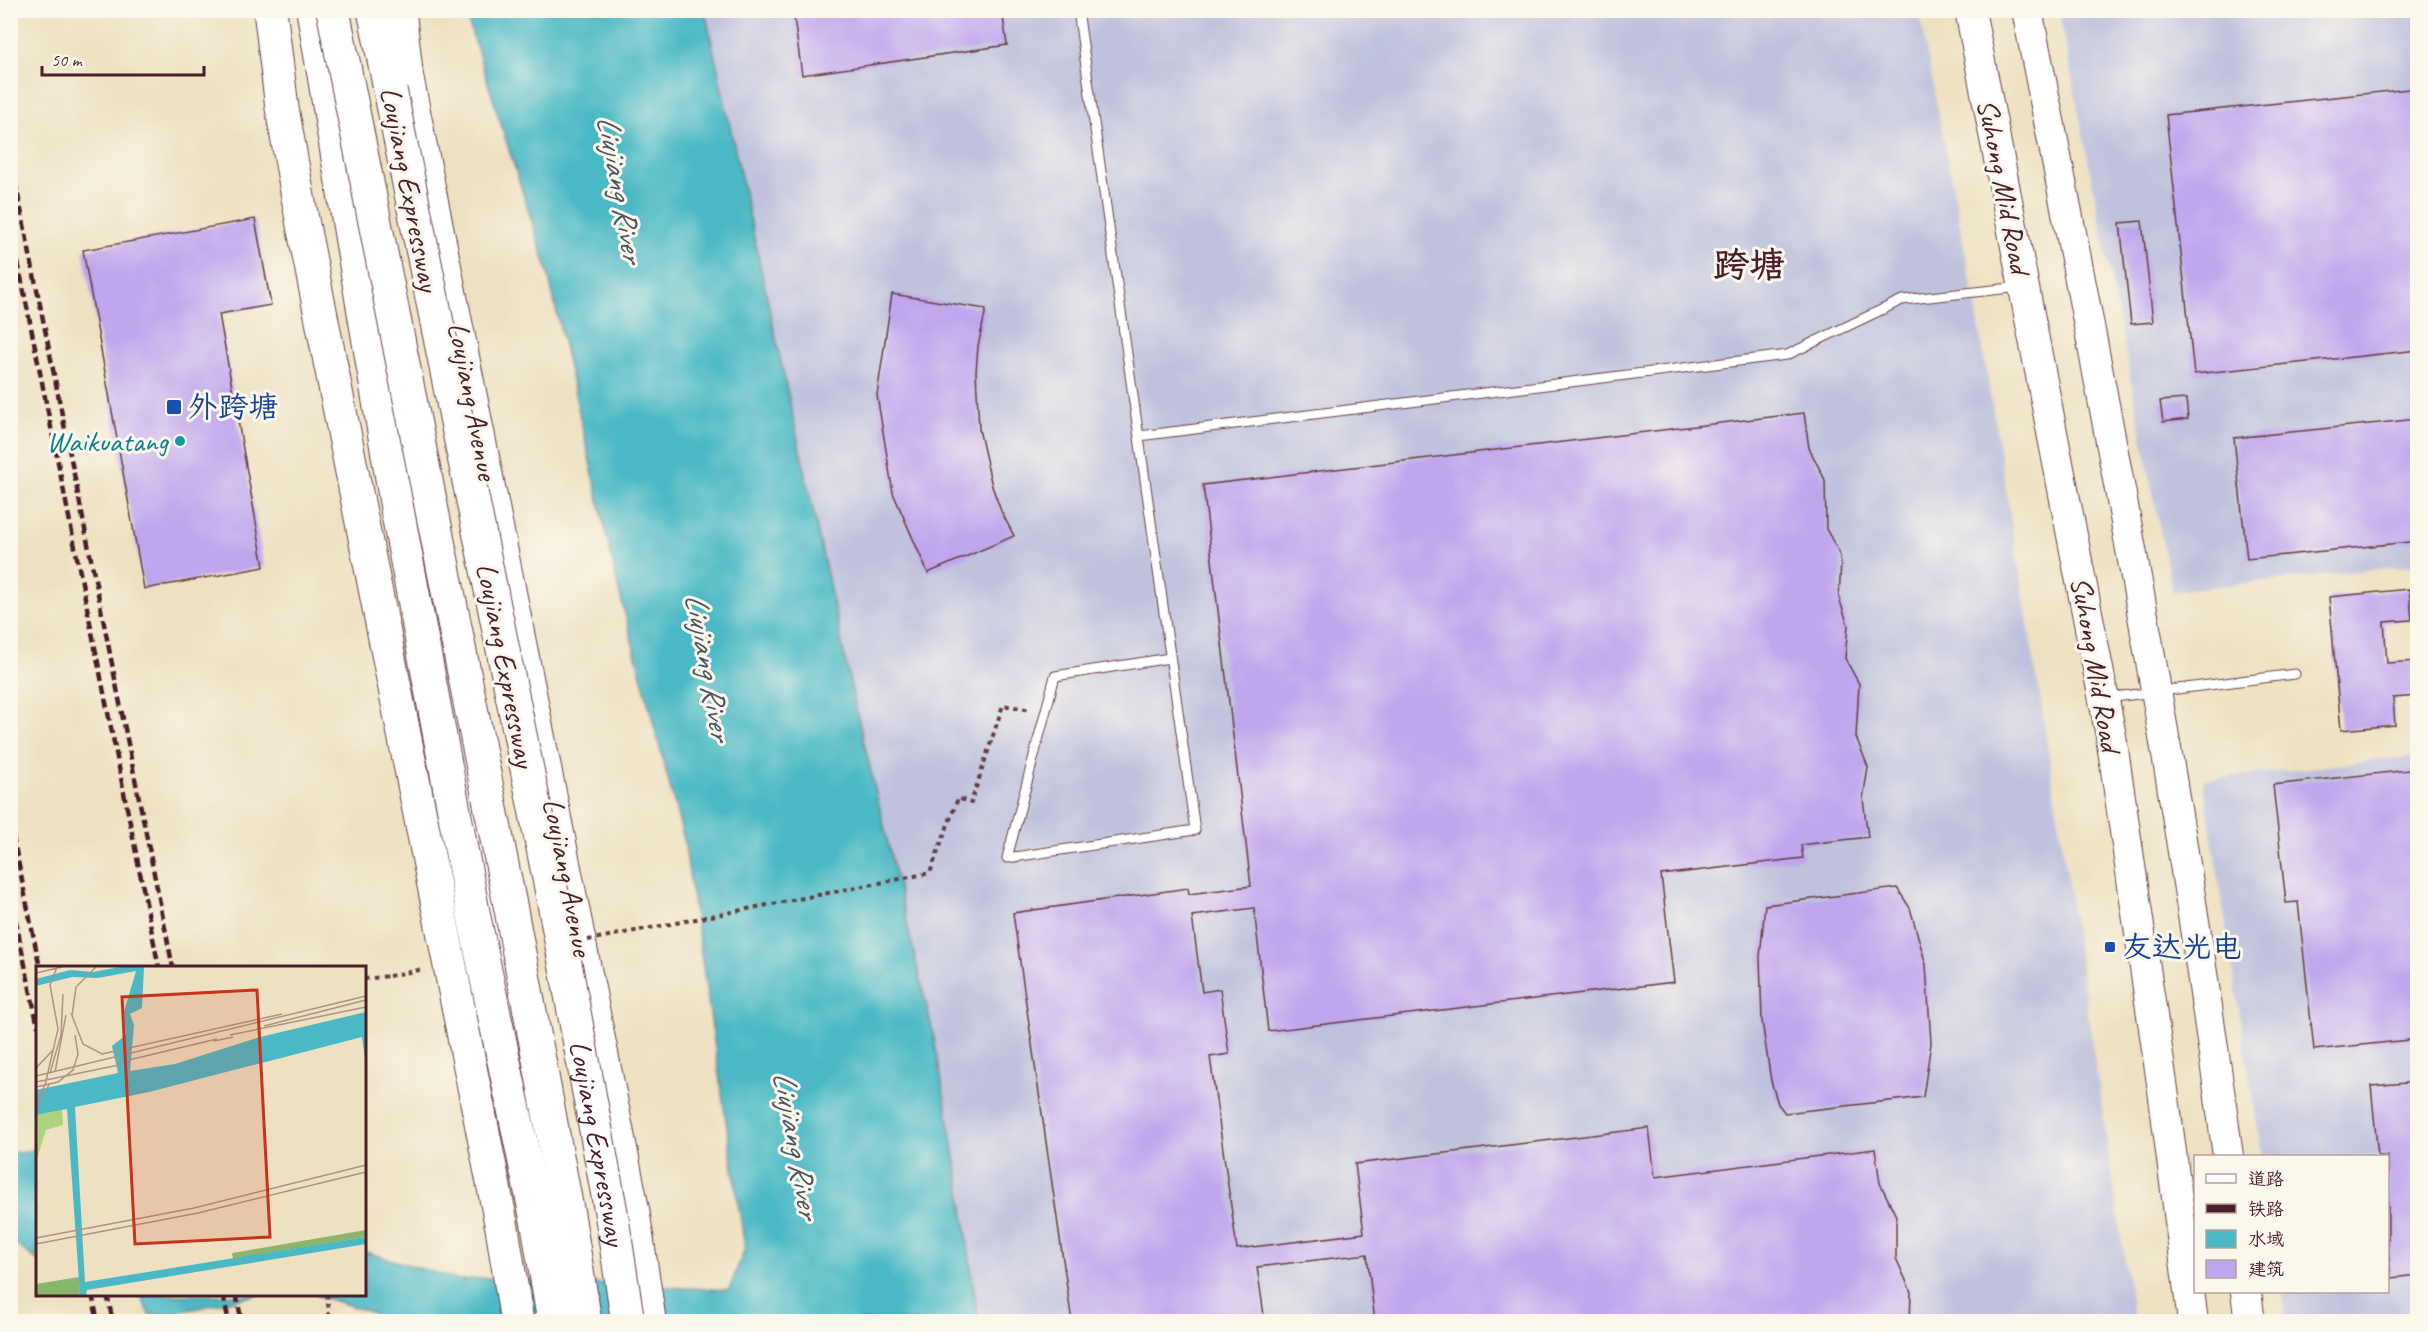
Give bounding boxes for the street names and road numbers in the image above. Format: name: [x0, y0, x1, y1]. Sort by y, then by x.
street label: Loujiang Expressway: [372, 84, 449, 297]
street label: Suhong Mid Road: [1968, 96, 2040, 280]
street label: Loujiang Avenue: [439, 319, 507, 485]
street label: Loujiang Expressway: [468, 560, 545, 773]
street label: Suhong Mid Road: [2062, 574, 2131, 758]
street label: Loujiang Avenue: [534, 795, 602, 961]
street label: Loujiang Expressway: [561, 1038, 635, 1251]

